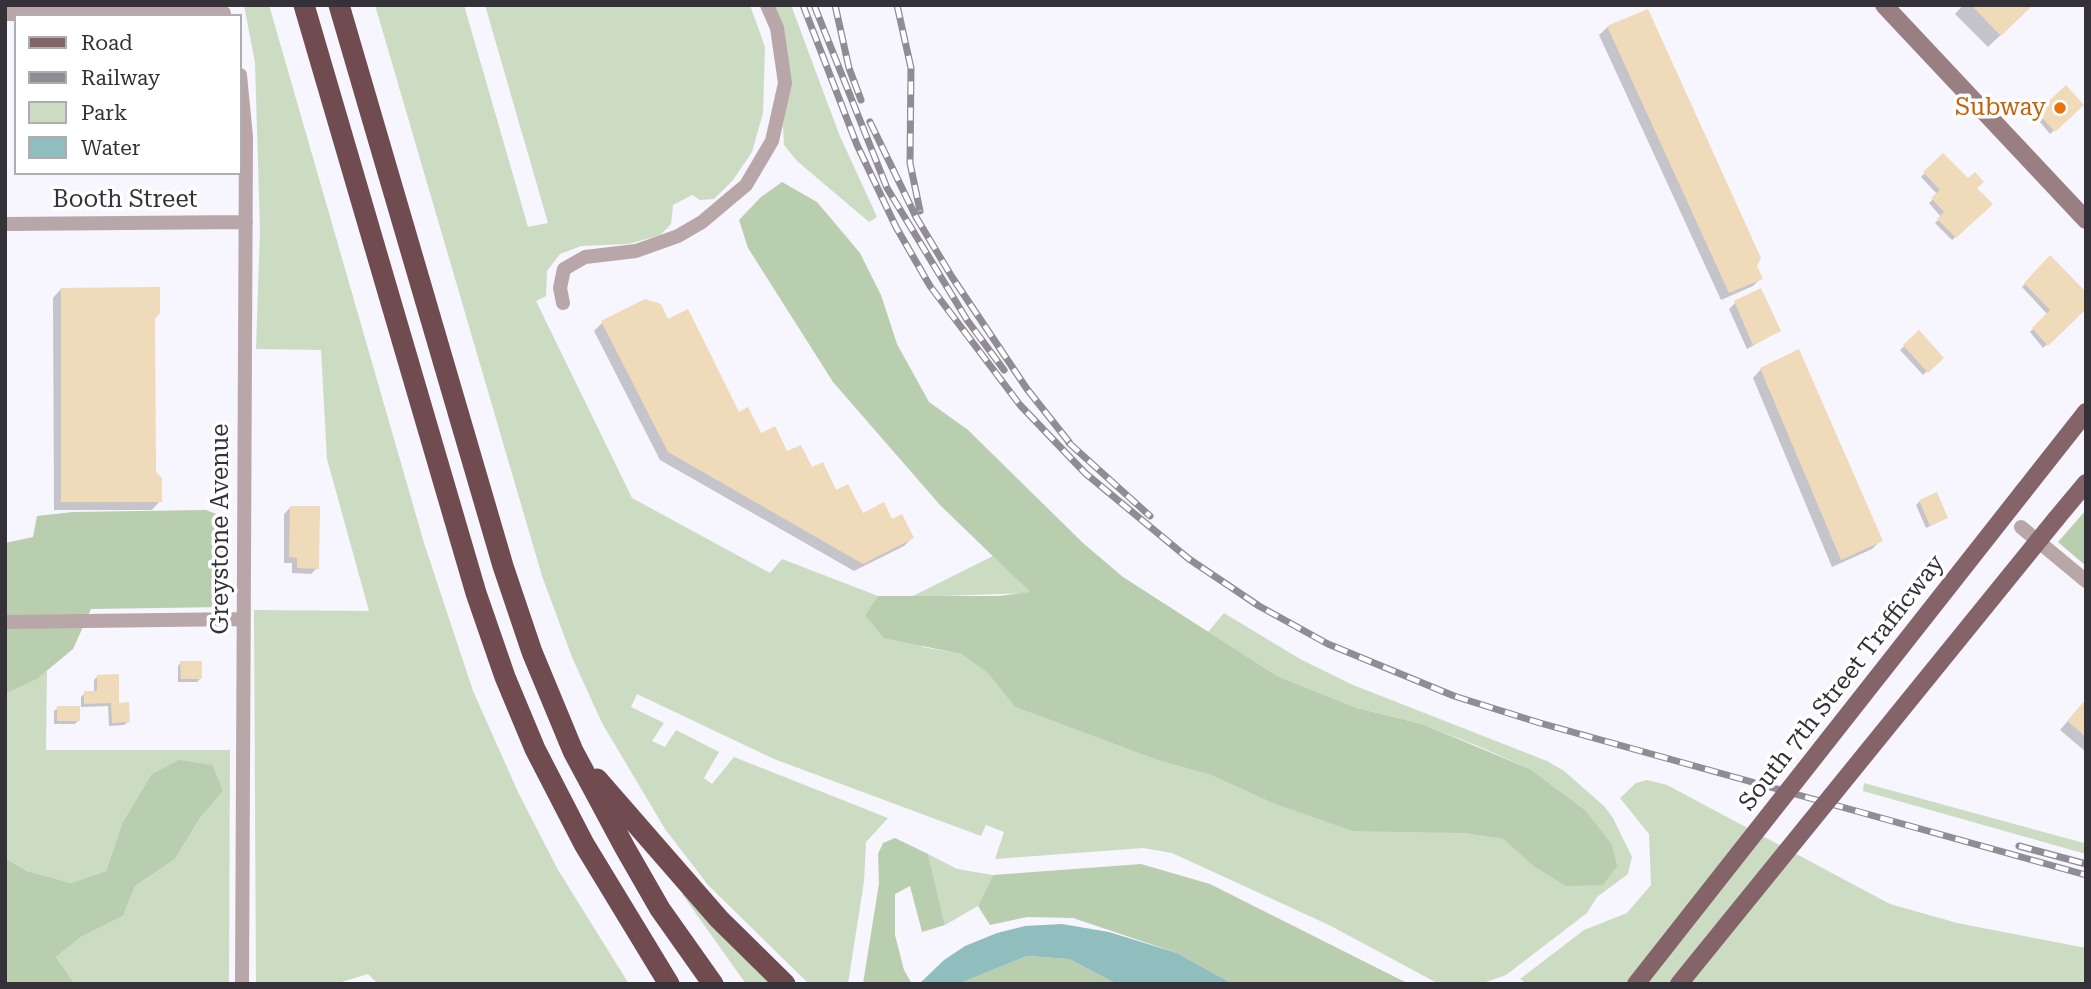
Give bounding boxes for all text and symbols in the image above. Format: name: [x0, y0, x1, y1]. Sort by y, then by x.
legend: [14, 14, 242, 175]
text: Road: [81, 31, 133, 55]
text: Railway: [81, 66, 160, 90]
place label: Subway: [1955, 94, 2046, 122]
marker: Subway: [2052, 100, 2068, 116]
text: Park: [81, 101, 127, 125]
text: Water: [81, 136, 140, 160]
street label: Booth Street: [52, 186, 198, 214]
street label: Greystone Avenue: [207, 424, 235, 634]
street label: South 7th Street Trafficway: [1733, 549, 1951, 817]

